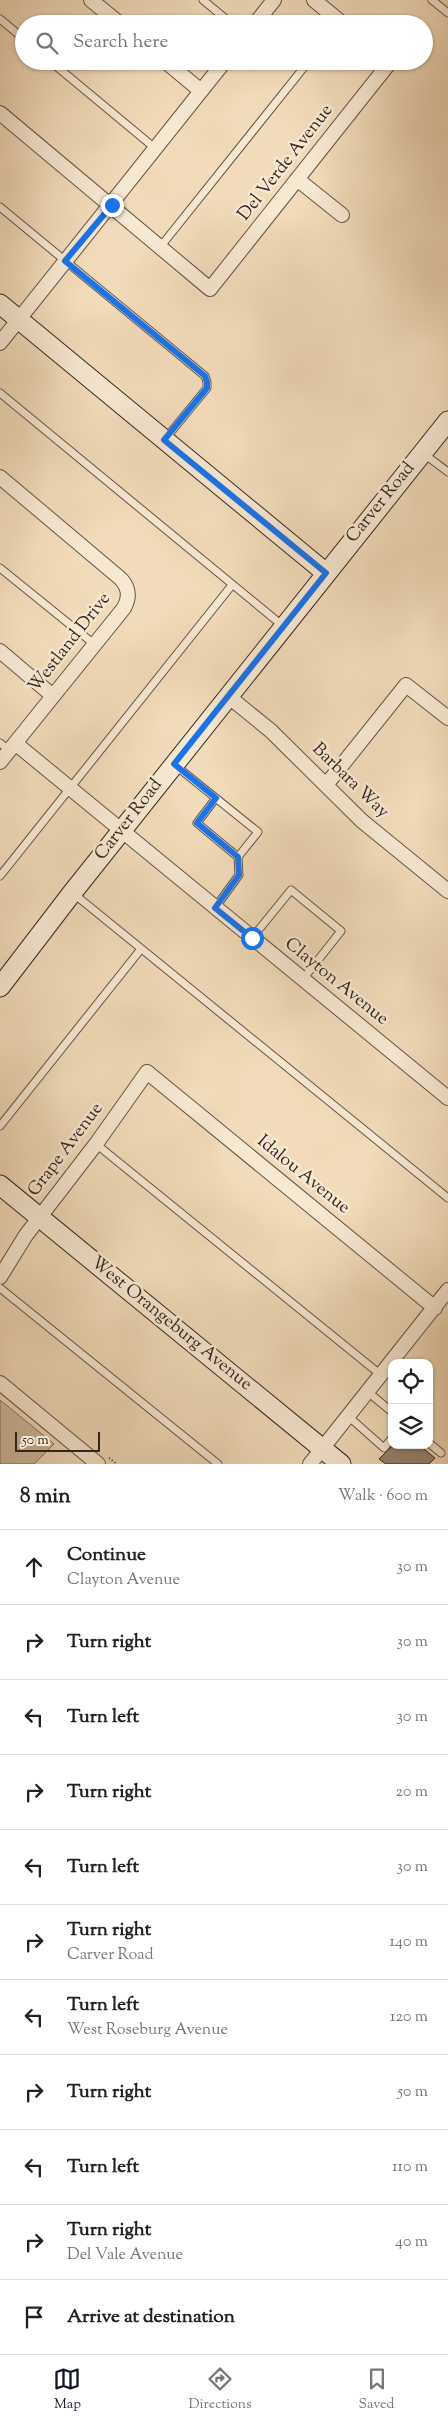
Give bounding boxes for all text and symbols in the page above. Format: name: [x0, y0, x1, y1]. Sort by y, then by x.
search box: [15, 15, 433, 70]
icon: search: [33, 29, 61, 57]
text: Search here: [73, 29, 168, 56]
street label: Del Verde Avenue: [232, 99, 340, 227]
route end: [101, 194, 124, 217]
street label: Carver Road: [340, 457, 422, 549]
street label: Westland Drive: [23, 587, 117, 699]
street label: Barbara Way: [305, 737, 395, 825]
street label: Carver Road: [89, 774, 169, 866]
route start: [241, 927, 264, 950]
street label: Clayton Avenue: [278, 932, 394, 1032]
street label: Grape Avenue: [22, 1097, 110, 1203]
street label: Idalou Avenue: [251, 1129, 355, 1221]
street label: West Orangeburg Avenue: [85, 1251, 257, 1397]
map controls: [388, 1359, 433, 1449]
button: locate: [388, 1359, 433, 1404]
button: layers: [388, 1404, 433, 1449]
scale bar: [15, 1429, 100, 1452]
text: 50 m: [22, 1431, 49, 1451]
text: 8 min: [20, 1482, 71, 1512]
text: Walk · 600 m: [338, 1485, 428, 1508]
text: Continue: [67, 1542, 146, 1569]
icon: ahead: [20, 1553, 48, 1581]
text: 30 m: [397, 1556, 428, 1579]
text: Clayton Avenue: [67, 1569, 180, 1592]
icon: right: [20, 1628, 48, 1656]
text: Turn right: [67, 1629, 151, 1656]
text: 30 m: [397, 1631, 428, 1654]
icon: left: [20, 1703, 48, 1731]
text: Turn left: [67, 1704, 139, 1731]
text: 30 m: [397, 1706, 428, 1729]
icon: right: [20, 1778, 48, 1806]
text: Turn right: [67, 1779, 151, 1806]
text: 20 m: [395, 1781, 428, 1804]
icon: left: [20, 1853, 48, 1881]
text: Turn left: [67, 1854, 139, 1881]
text: 30 m: [397, 1856, 428, 1879]
text: Turn right: [67, 1917, 151, 1944]
icon: right: [20, 1928, 48, 1956]
text: 140 m: [390, 1931, 428, 1954]
text: Carver Road: [67, 1944, 154, 1967]
text: Turn left: [67, 1992, 139, 2019]
icon: left: [20, 2003, 48, 2031]
text: 120 m: [390, 2006, 428, 2029]
text: West Roseburg Avenue: [67, 2019, 228, 2042]
icon: right: [20, 2078, 48, 2106]
text: Turn right: [67, 2079, 151, 2106]
text: 50 m: [397, 2081, 428, 2104]
icon: left: [20, 2153, 48, 2181]
text: Turn left: [67, 2154, 139, 2181]
text: 110 m: [392, 2156, 428, 2179]
text: Turn right: [67, 2217, 151, 2244]
icon: right: [20, 2228, 48, 2256]
text: 40 m: [395, 2231, 428, 2254]
text: Del Vale Avenue: [67, 2244, 183, 2267]
icon: arrive: [20, 2303, 48, 2331]
text: Arrive at destination: [67, 2304, 235, 2331]
tab: Map: [53, 2365, 81, 2415]
tab: Directions: [188, 2365, 252, 2415]
tab: Saved: [359, 2365, 394, 2415]

